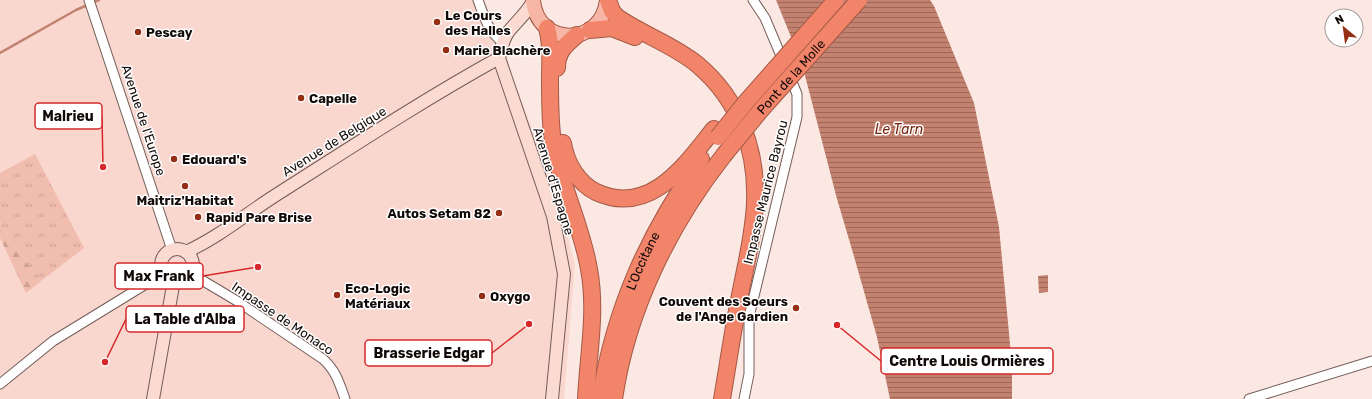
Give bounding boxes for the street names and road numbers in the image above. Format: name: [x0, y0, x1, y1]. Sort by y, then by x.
street label: Pont de la Molle: [754, 36, 828, 117]
street label: Avenue de l'Europe: [118, 63, 169, 178]
street label: Avenue de Belgique: [279, 103, 390, 180]
street label: Impasse Maurice Bayrou: [740, 119, 791, 266]
street label: Avenue d'Espagne: [529, 126, 577, 237]
street label: L'Occitane: [623, 229, 663, 292]
street label: Impasse de Monaco: [229, 279, 336, 358]

